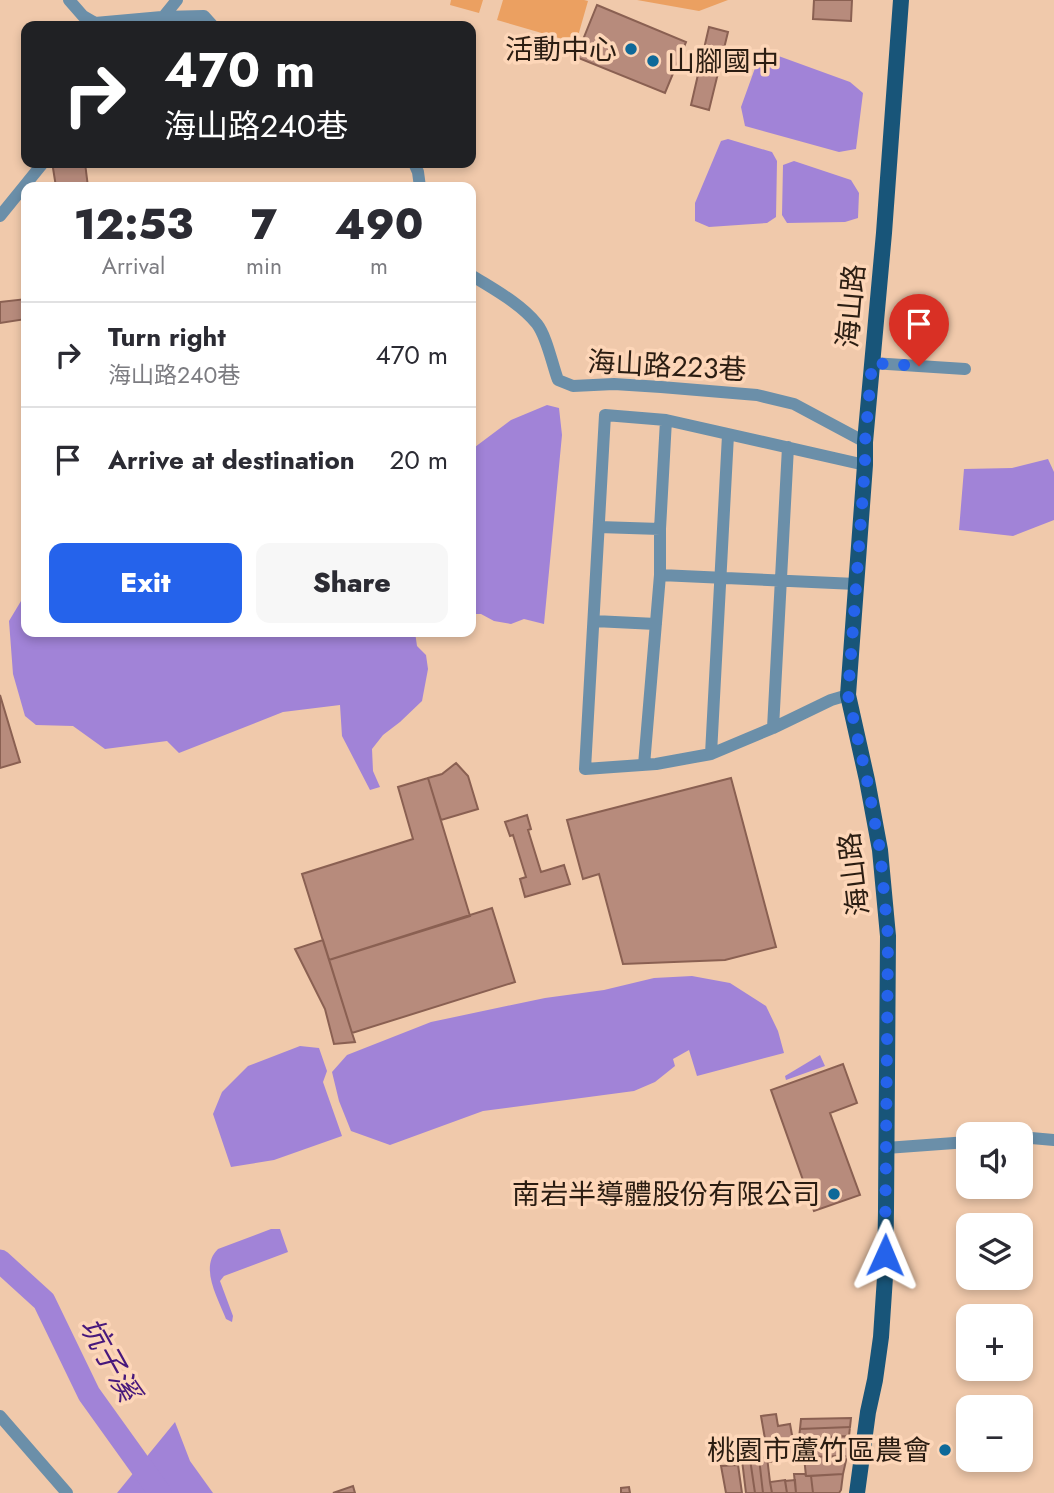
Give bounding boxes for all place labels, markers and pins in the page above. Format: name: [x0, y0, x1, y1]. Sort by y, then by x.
place label: 活動中心: [505, 29, 617, 70]
marker: 活動中心: [623, 41, 639, 57]
place label: 山腳國中: [667, 41, 779, 82]
marker: 山腳國中: [645, 53, 661, 69]
pin: [889, 294, 949, 366]
place label: 南岩半導體股份有限公司: [512, 1174, 820, 1215]
marker: 南岩半導體股份有限公司: [826, 1186, 842, 1202]
place label: 桃園市蘆竹區農會: [707, 1430, 931, 1471]
marker: 桃園市蘆竹區農會: [937, 1442, 953, 1458]

